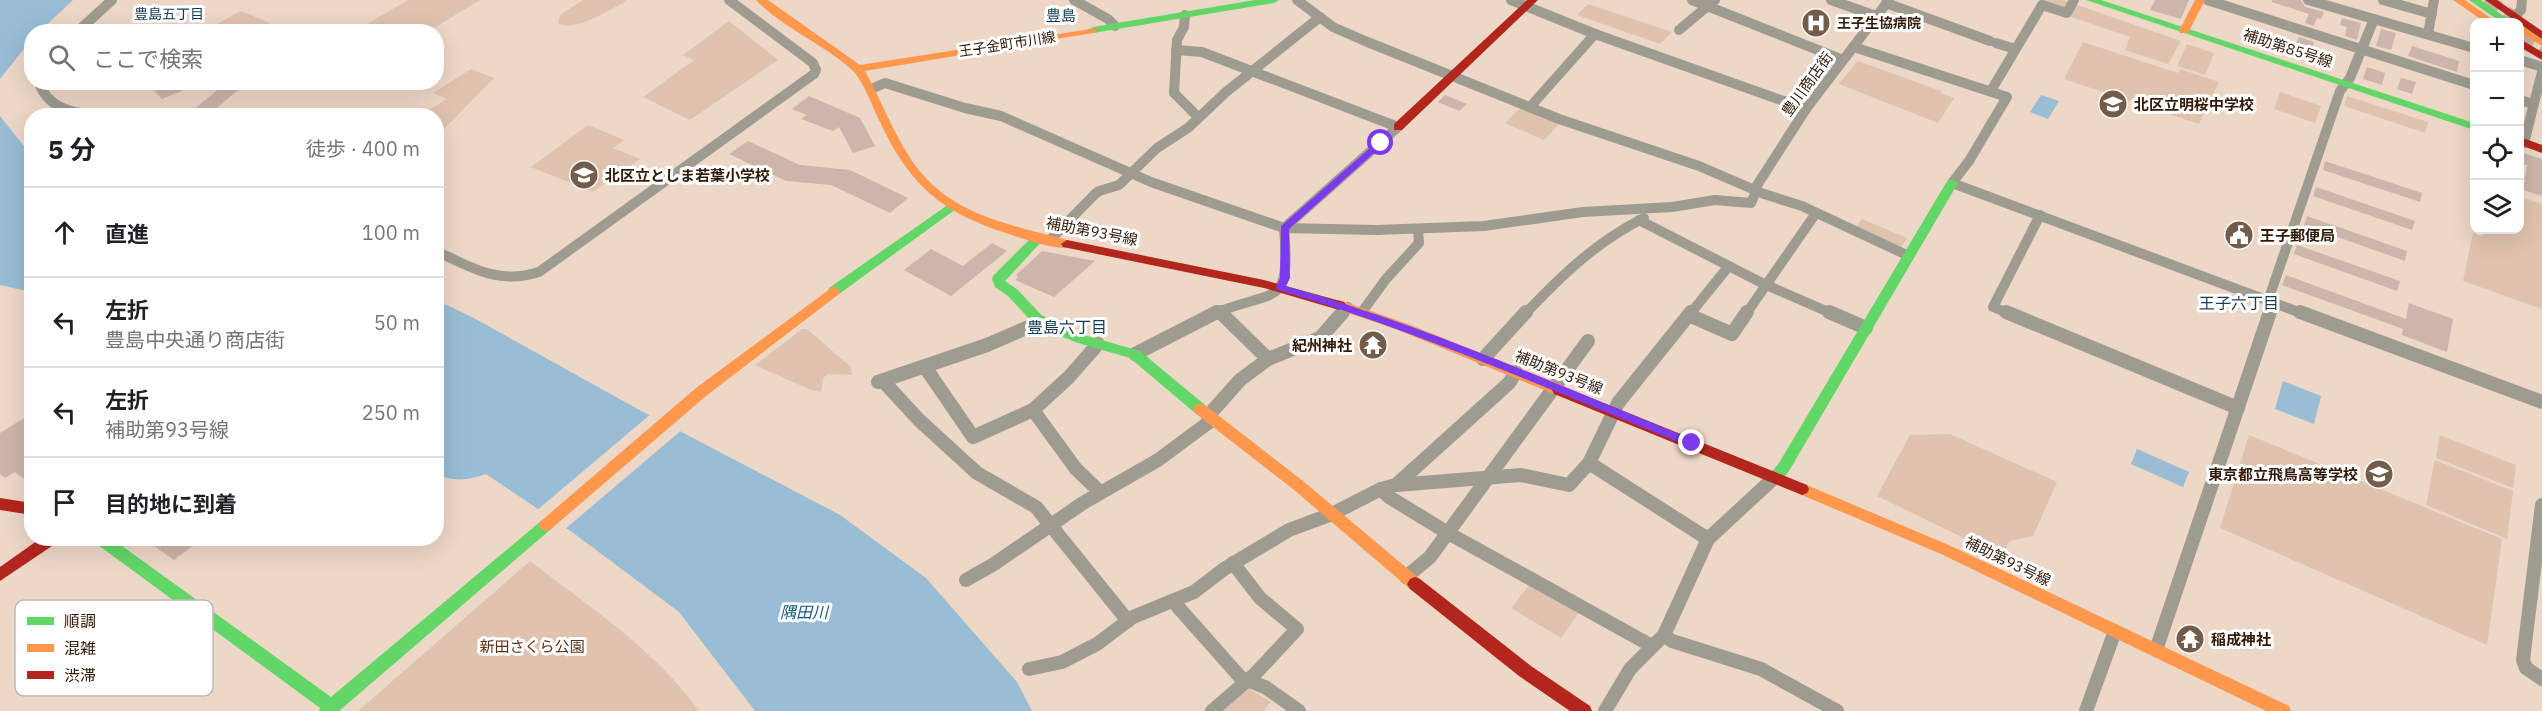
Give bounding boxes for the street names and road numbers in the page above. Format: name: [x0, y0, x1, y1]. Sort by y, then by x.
street label: 補助第85号線: [2241, 25, 2335, 71]
street label: 王子金町市川線: [957, 27, 1057, 61]
street label: 豊川商店街: [1777, 48, 1837, 120]
street label: 補助第93号線: [1045, 213, 1139, 249]
street label: 補助第93号線: [1512, 346, 1606, 398]
street label: 補助第93号線: [1962, 532, 2054, 590]

